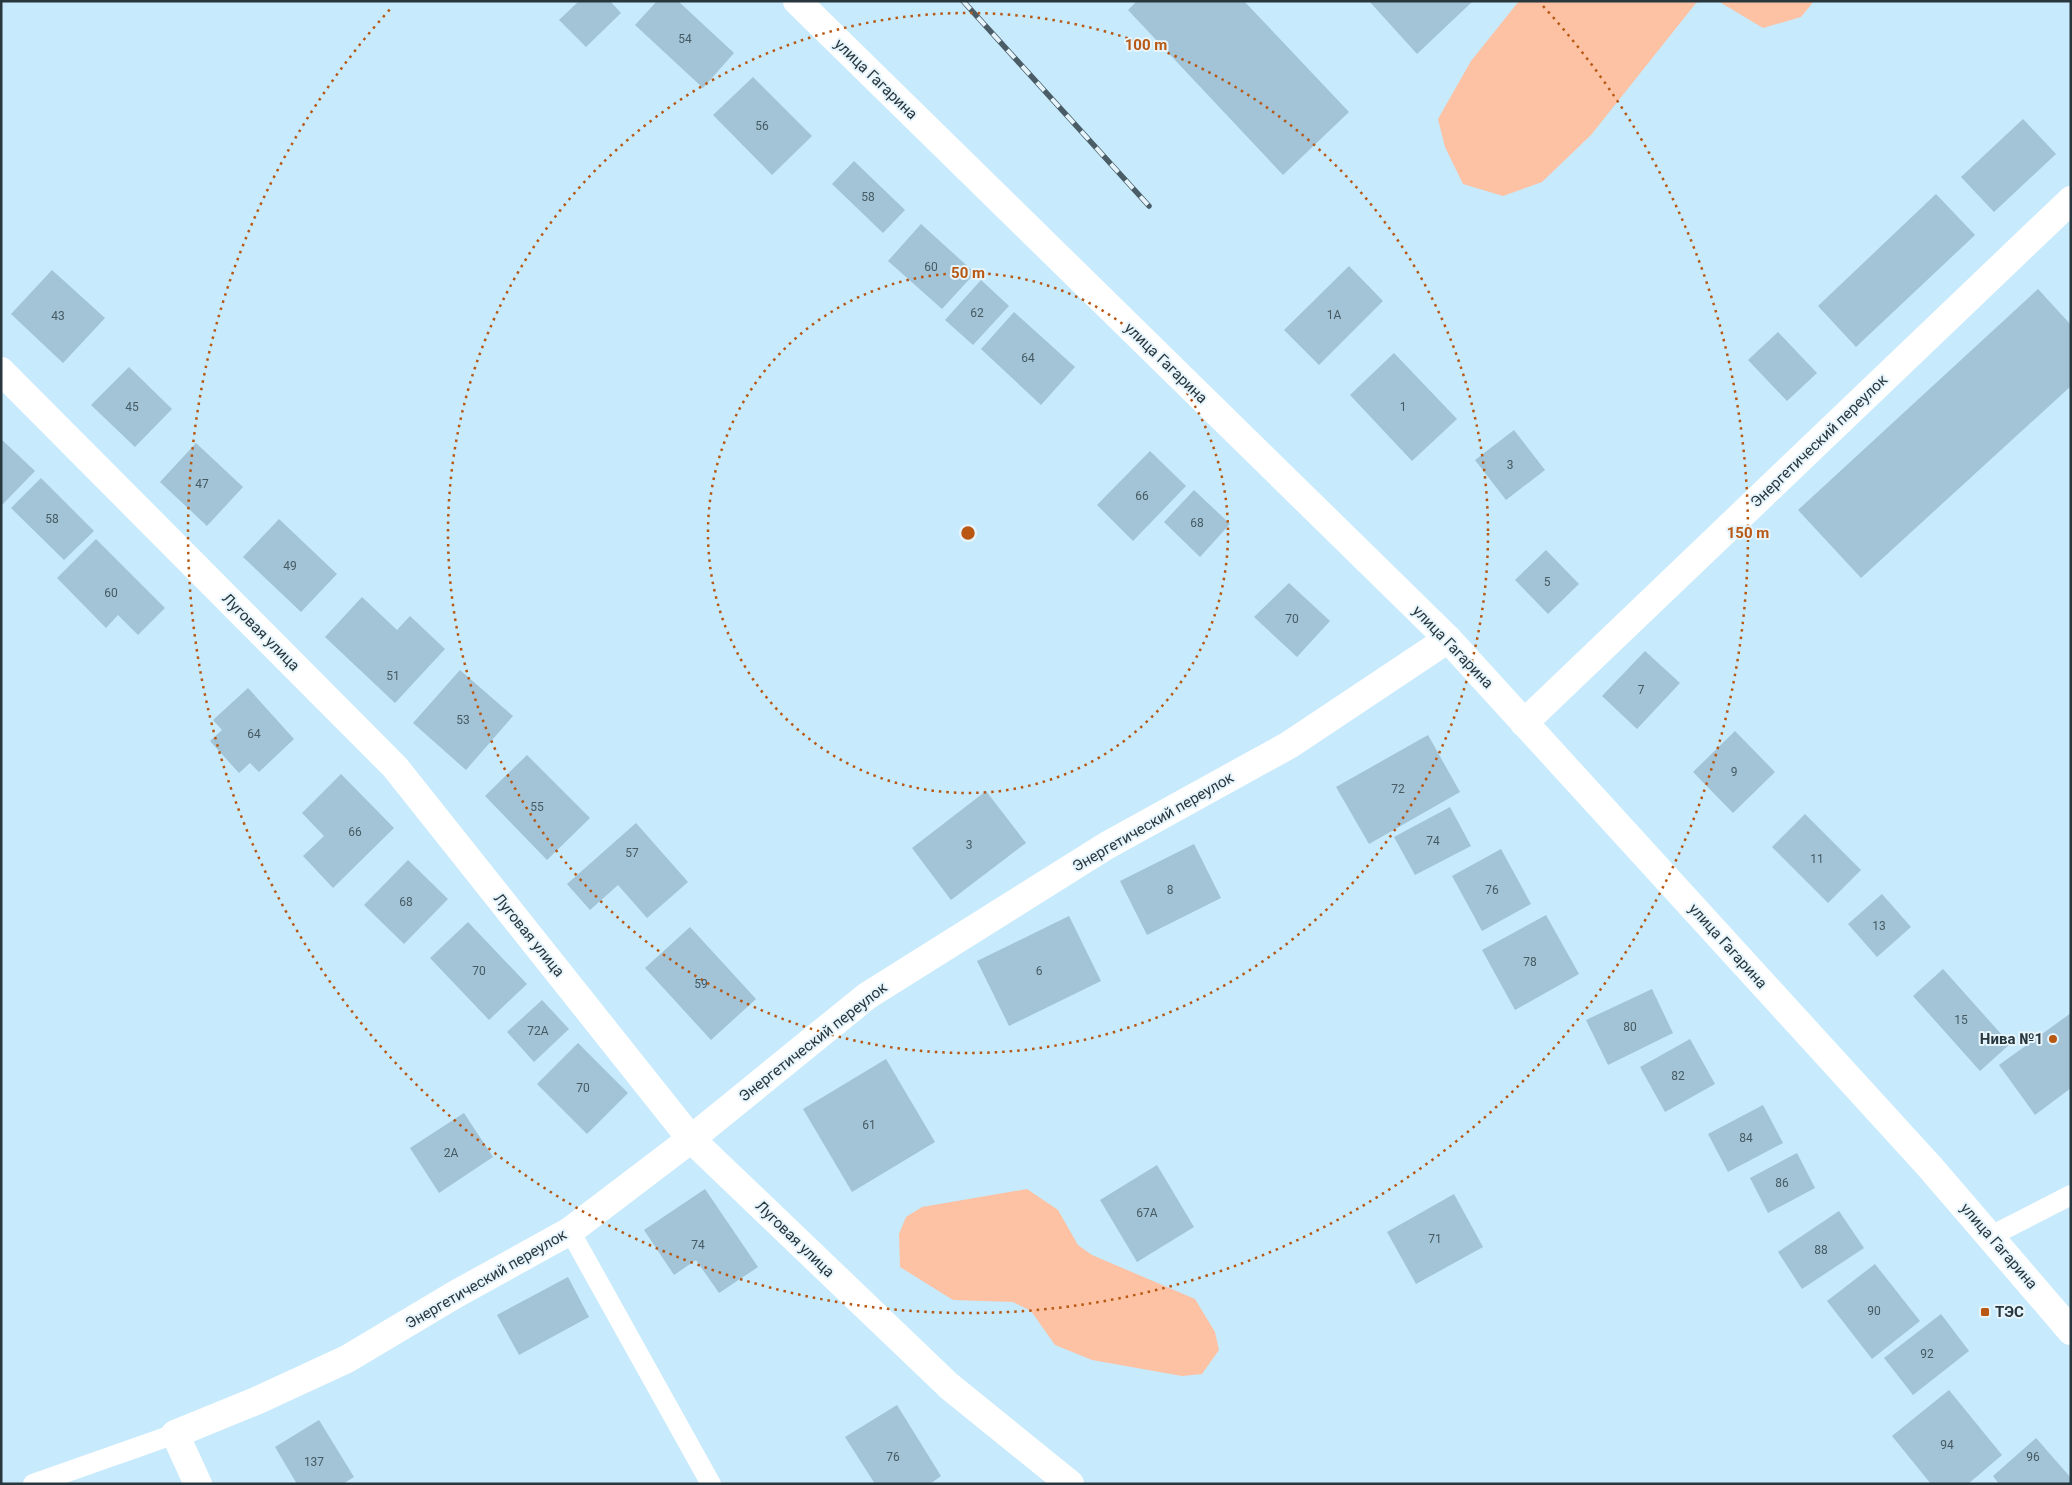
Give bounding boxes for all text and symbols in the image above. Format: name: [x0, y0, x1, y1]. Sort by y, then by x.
house number: 54: [678, 32, 692, 46]
street label: улица Гагарина: [831, 35, 921, 123]
text: 100 m: [1125, 36, 1167, 54]
house number: 56: [755, 119, 769, 133]
house number: 58: [861, 190, 875, 204]
house number: 60: [924, 260, 938, 274]
text: 50 m: [951, 264, 985, 282]
house number: 62: [970, 306, 984, 320]
house number: 1А: [1327, 308, 1341, 322]
house number: 43: [51, 309, 65, 323]
street label: улица Гагарина: [1121, 319, 1211, 407]
house number: 64: [1021, 351, 1035, 365]
street label: Энергетический переулок: [1747, 371, 1891, 511]
house number: 45: [125, 400, 139, 414]
house number: 1: [1400, 400, 1406, 414]
house number: 3: [1507, 458, 1513, 472]
house number: 47: [195, 477, 209, 491]
house number: 66: [1135, 489, 1149, 503]
house number: 58: [45, 512, 59, 526]
house number: 68: [1190, 516, 1204, 530]
centre of rings: [959, 524, 977, 542]
text: 150 m: [1727, 524, 1769, 542]
house number: 49: [283, 559, 297, 573]
house number: 5: [1544, 575, 1551, 589]
house number: 60: [104, 586, 118, 600]
street label: Луговая улица: [218, 589, 304, 675]
street label: улица Гагарина: [1409, 602, 1497, 692]
house number: 70: [1285, 612, 1299, 626]
house number: 51: [386, 669, 400, 683]
house number: 7: [1638, 683, 1645, 697]
house number: 53: [456, 713, 470, 727]
house number: 64: [247, 727, 261, 741]
house number: 9: [1731, 765, 1737, 779]
street label: Энергетический переулок: [1069, 768, 1237, 876]
house number: 72: [1391, 782, 1405, 796]
house number: 55: [530, 800, 544, 814]
house number: 66: [348, 825, 362, 839]
house number: 74: [1426, 834, 1440, 848]
house number: 3: [966, 838, 972, 852]
house number: 57: [625, 846, 639, 860]
house number: 11: [1810, 852, 1824, 866]
house number: 8: [1167, 883, 1174, 897]
house number: 76: [1485, 883, 1499, 897]
street label: Луговая улица: [490, 890, 568, 980]
house number: 68: [399, 895, 413, 909]
street label: улица Гагарина: [1685, 900, 1771, 992]
house number: 13: [1872, 919, 1886, 933]
house number: 78: [1523, 955, 1537, 969]
house number: 70: [472, 964, 486, 978]
house number: 6: [1036, 964, 1043, 978]
house number: 59: [694, 977, 708, 991]
street label: Энергетический переулок: [735, 979, 891, 1105]
house number: 15: [1954, 1013, 1968, 1027]
house number: 80: [1623, 1020, 1637, 1034]
house number: 72А: [527, 1024, 549, 1038]
place label: Нива №1: [1980, 1030, 2043, 1048]
marker: Нива №1: [2047, 1033, 2059, 1045]
house number: 82: [1671, 1069, 1685, 1083]
house number: 70: [576, 1081, 590, 1095]
house number: 61: [862, 1118, 876, 1132]
house number: 84: [1739, 1131, 1753, 1145]
house number: 2А: [444, 1146, 458, 1160]
house number: 86: [1775, 1176, 1789, 1190]
street label: Луговая улица: [752, 1197, 838, 1281]
street label: улица Гагарина: [1957, 1199, 2041, 1293]
house number: 67А: [1136, 1206, 1158, 1220]
street label: Энергетический переулок: [402, 1225, 570, 1333]
house number: 71: [1428, 1232, 1442, 1246]
house number: 74: [691, 1238, 705, 1252]
house number: 88: [1814, 1243, 1828, 1257]
place label: ТЭС: [1995, 1303, 2024, 1321]
house number: 90: [1867, 1304, 1881, 1318]
marker: ТЭС: [1979, 1306, 1991, 1318]
house number: 92: [1920, 1347, 1934, 1361]
house number: 94: [1940, 1438, 1954, 1452]
house number: 76: [886, 1450, 900, 1464]
house number: 96: [2026, 1450, 2040, 1464]
house number: 137: [304, 1455, 324, 1469]

